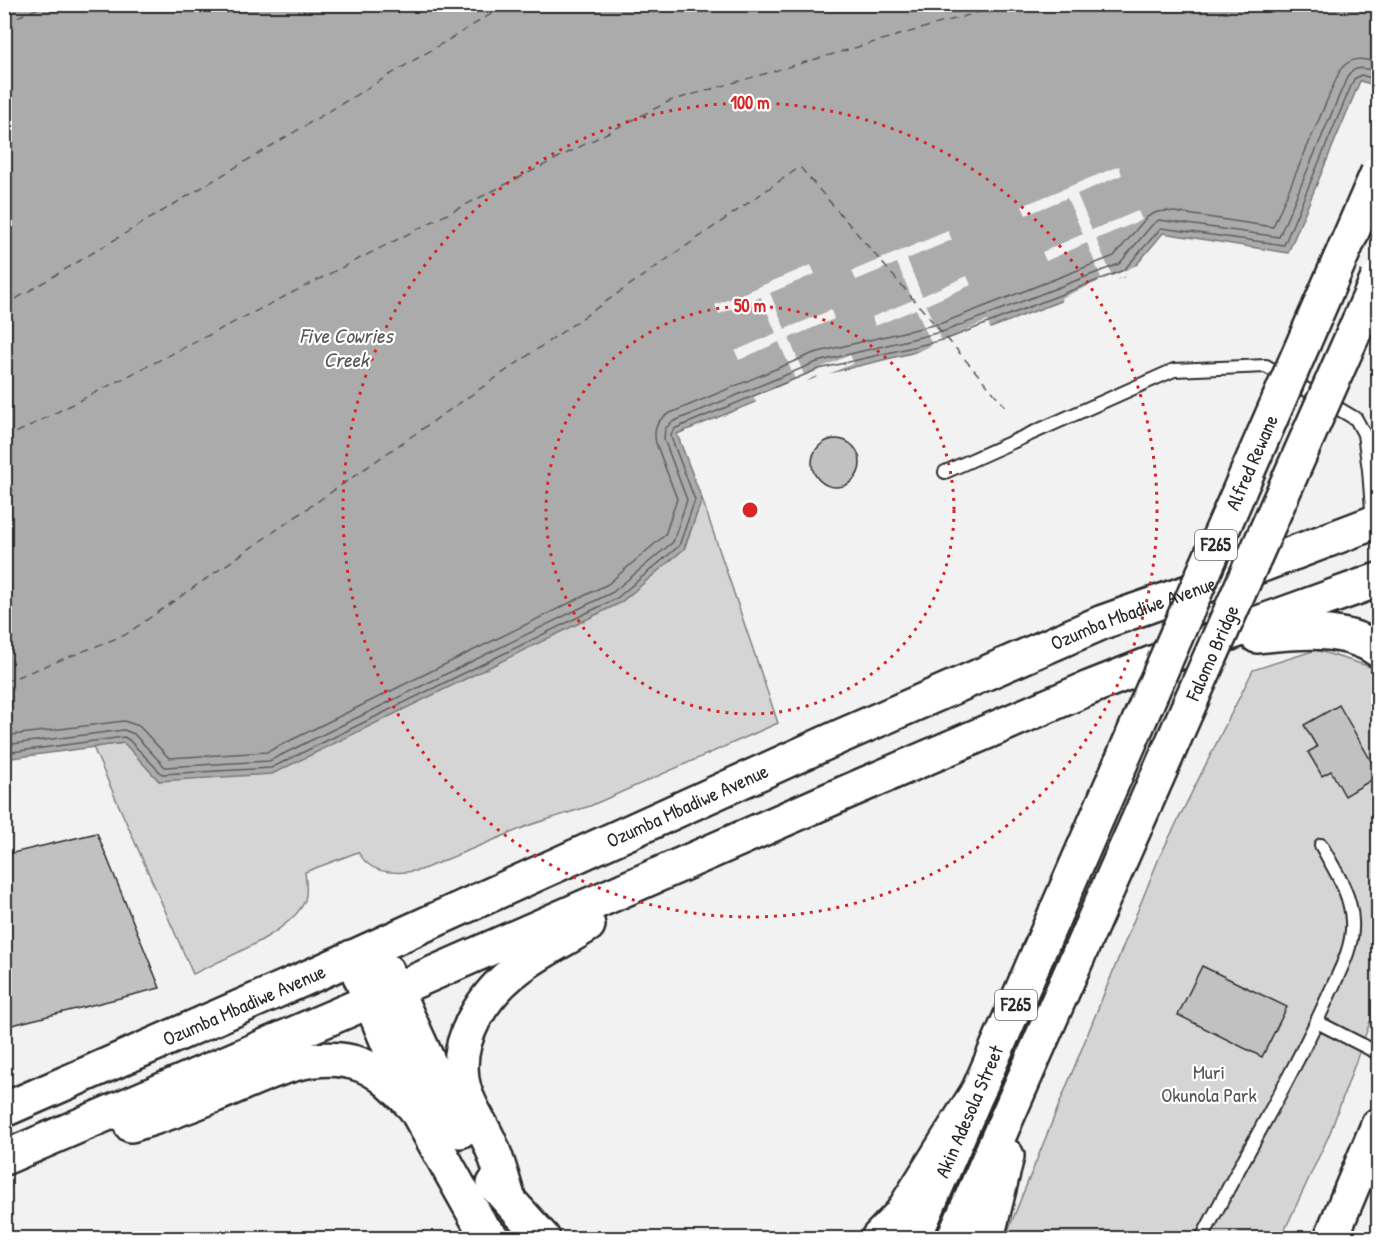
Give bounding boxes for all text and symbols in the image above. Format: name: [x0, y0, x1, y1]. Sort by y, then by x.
text: 100 m: [730, 90, 770, 115]
text: 50 m: [734, 293, 766, 318]
water label: Five Cowries Creek: [299, 321, 394, 374]
street label: Alfred Rewane: [1219, 410, 1284, 514]
centre of rings: [740, 500, 760, 520]
road number: F265: [1195, 530, 1237, 560]
street label: Ozumba Mbadiwe Avenue: [1046, 569, 1220, 656]
street label: Falomo Bridge: [1178, 600, 1245, 706]
street label: Ozumba Mbadiwe Avenue: [602, 757, 772, 854]
street label: Ozumba Mbadiwe Avenue: [158, 957, 330, 1052]
road number: F265: [995, 990, 1037, 1020]
street label: Akin Adesola Street: [928, 1040, 1010, 1182]
park label: Muri Okunola Park: [1161, 1058, 1257, 1108]

